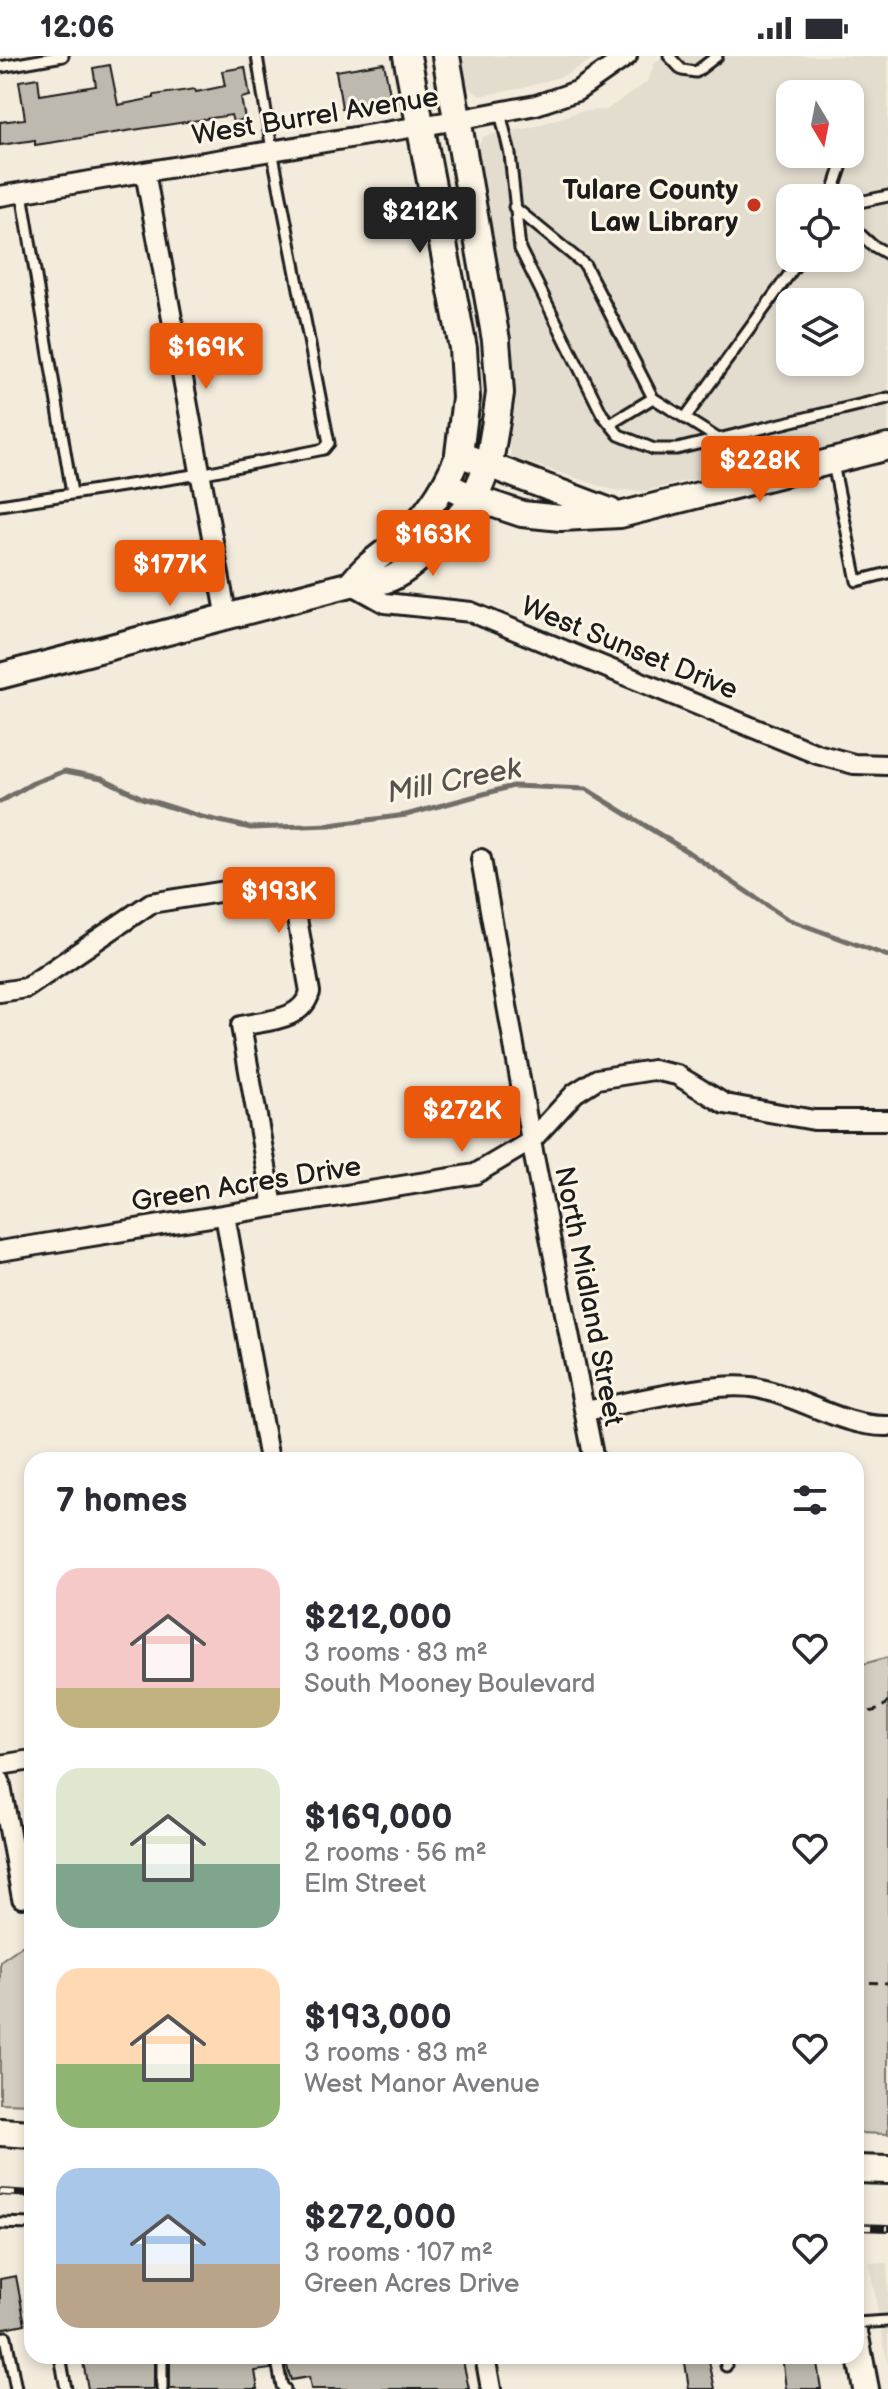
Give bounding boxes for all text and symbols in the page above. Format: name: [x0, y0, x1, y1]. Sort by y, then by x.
text: 12:06: [40, 10, 115, 46]
north arrow: [776, 80, 864, 168]
map controls: [776, 80, 864, 376]
street label: West Burrel Avenue: [190, 81, 441, 152]
place label: Tulare County Law Library: [562, 174, 738, 239]
button: locate: [776, 184, 864, 272]
pin: $212K: [364, 187, 476, 255]
marker: Tulare County Law Library: [745, 196, 763, 214]
text: $212K: [382, 197, 458, 228]
button: layers: [776, 288, 864, 376]
pin: $169K: [150, 323, 262, 391]
text: $169K: [168, 333, 244, 364]
pin: $228K: [704, 436, 816, 504]
text: $228K: [719, 446, 801, 477]
pin: $163K: [377, 510, 489, 578]
text: $163K: [395, 520, 471, 551]
pin: $177K: [114, 540, 226, 608]
text: $177K: [133, 550, 207, 581]
street label: West Sunset Drive: [516, 590, 743, 707]
water label: Mill Creek: [384, 750, 526, 812]
pin: $193K: [223, 867, 335, 935]
text: $193K: [241, 877, 317, 908]
pin: $272K: [406, 1086, 518, 1154]
text: $272K: [422, 1096, 502, 1127]
street label: Green Acres Drive: [129, 1150, 363, 1219]
street label: North Midland Street: [547, 1164, 630, 1429]
icon: filters: [788, 1478, 832, 1522]
text: 7 homes: [56, 1480, 187, 1521]
text: $212,000: [304, 1597, 452, 1638]
icon: home: [120, 1600, 216, 1696]
icon: heart: [788, 1626, 832, 1670]
text: 3 rooms · 83 m²: [304, 1638, 488, 1669]
text: South Mooney Boulevard: [304, 1669, 595, 1700]
text: $169,000: [304, 1797, 452, 1838]
icon: home: [120, 1800, 216, 1896]
icon: heart: [788, 1826, 832, 1870]
text: 2 rooms · 56 m²: [304, 1838, 487, 1869]
text: Elm Street: [304, 1869, 426, 1900]
text: $193,000: [304, 1997, 452, 2038]
icon: home: [120, 2000, 216, 2096]
icon: heart: [788, 2026, 832, 2070]
text: 3 rooms · 83 m²: [304, 2038, 488, 2069]
text: West Manor Avenue: [304, 2069, 540, 2100]
text: $272,000: [304, 2197, 456, 2238]
icon: home: [120, 2200, 216, 2296]
icon: heart: [788, 2226, 832, 2270]
text: 3 rooms · 107 m²: [304, 2238, 493, 2269]
text: Green Acres Drive: [304, 2269, 519, 2300]

